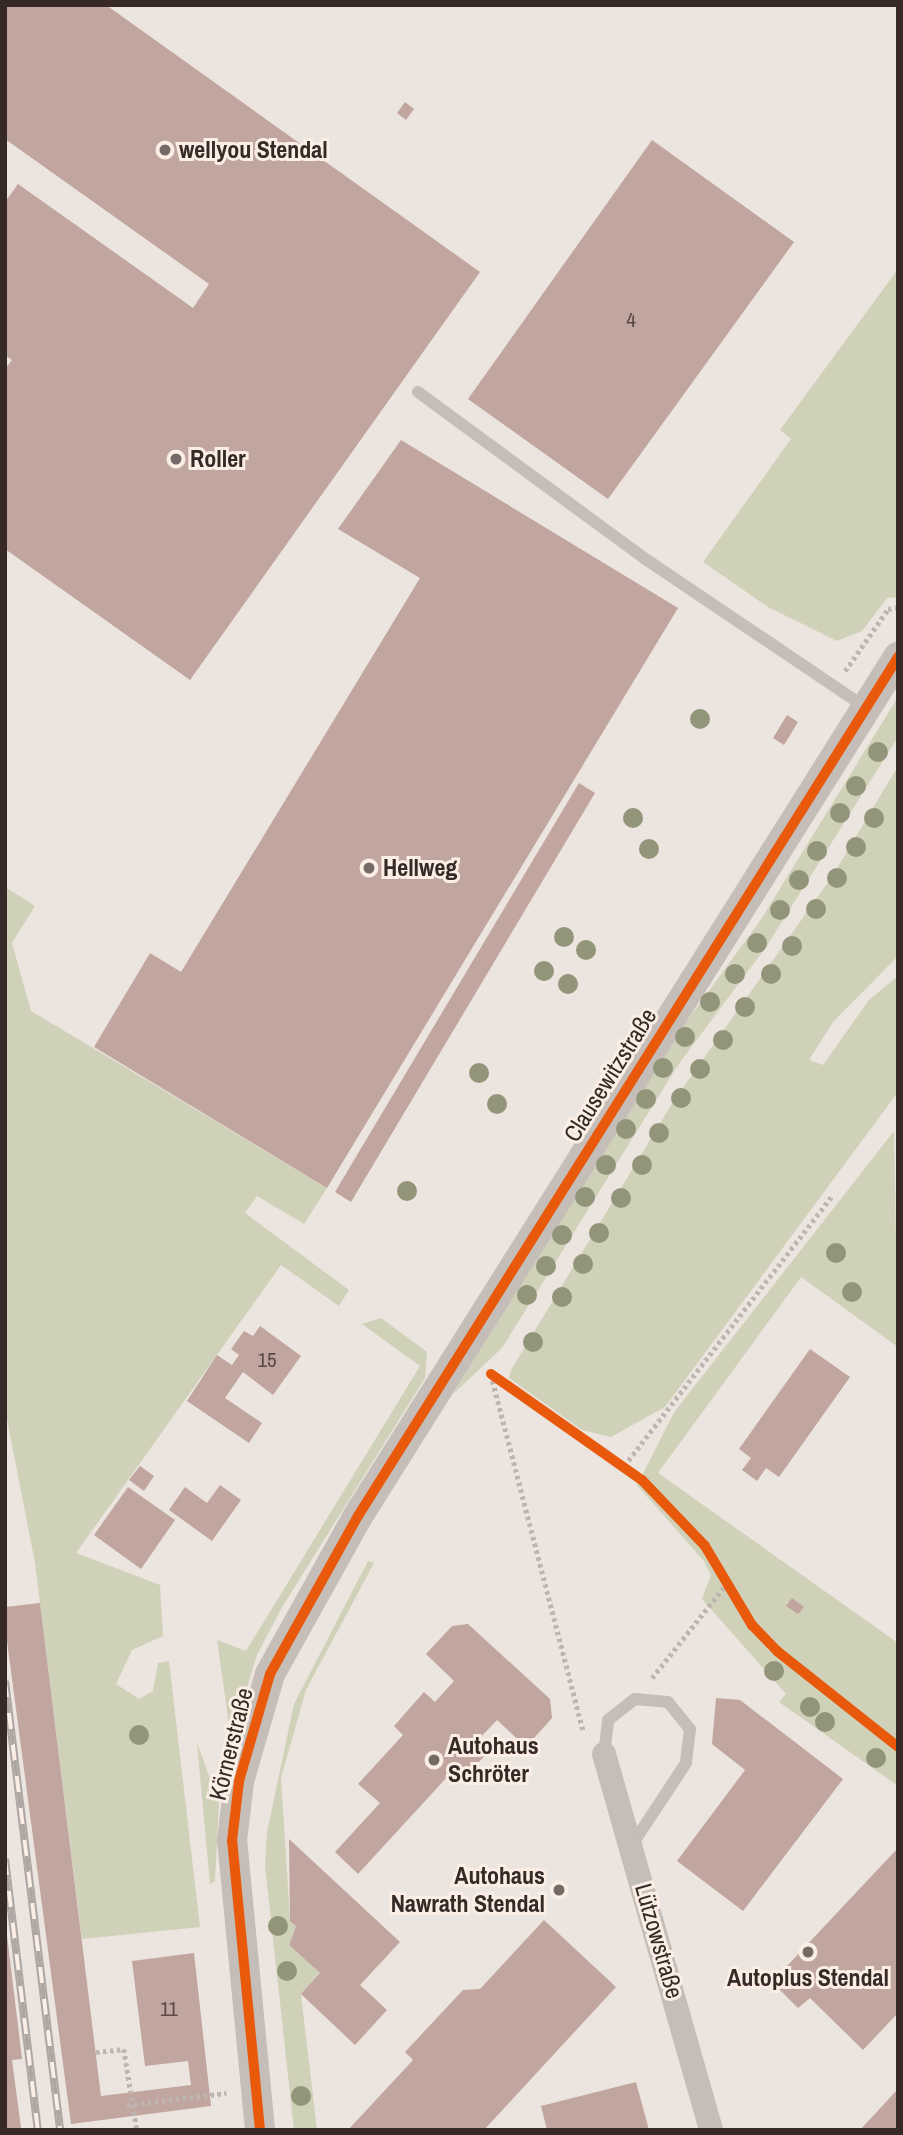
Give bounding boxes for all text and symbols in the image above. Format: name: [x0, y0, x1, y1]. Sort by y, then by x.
place label: wellyou Stendal: [179, 136, 328, 164]
marker: wellyou Stendal: [157, 142, 173, 158]
house number: 4: [626, 307, 636, 333]
place label: Roller: [190, 445, 246, 473]
marker: Roller: [168, 451, 184, 467]
place label: Hellweg: [383, 854, 457, 882]
marker: Hellweg: [361, 860, 377, 876]
street label: Clausewitzstraße: [558, 1003, 662, 1147]
house number: 15: [257, 1347, 277, 1373]
street label: Körnerstraße: [203, 1685, 259, 1803]
place label: Autohaus Schröter: [448, 1732, 539, 1788]
marker: Autohaus Schröter: [426, 1752, 442, 1768]
place label: Autohaus Nawrath Stendal: [391, 1862, 545, 1918]
street label: Lützowstraße: [629, 1880, 689, 2002]
marker: Autohaus Nawrath Stendal: [551, 1882, 567, 1898]
marker: Autoplus Stendal: [800, 1944, 816, 1960]
place label: Autoplus Stendal: [727, 1964, 889, 1992]
house number: 11: [160, 1996, 178, 2022]

